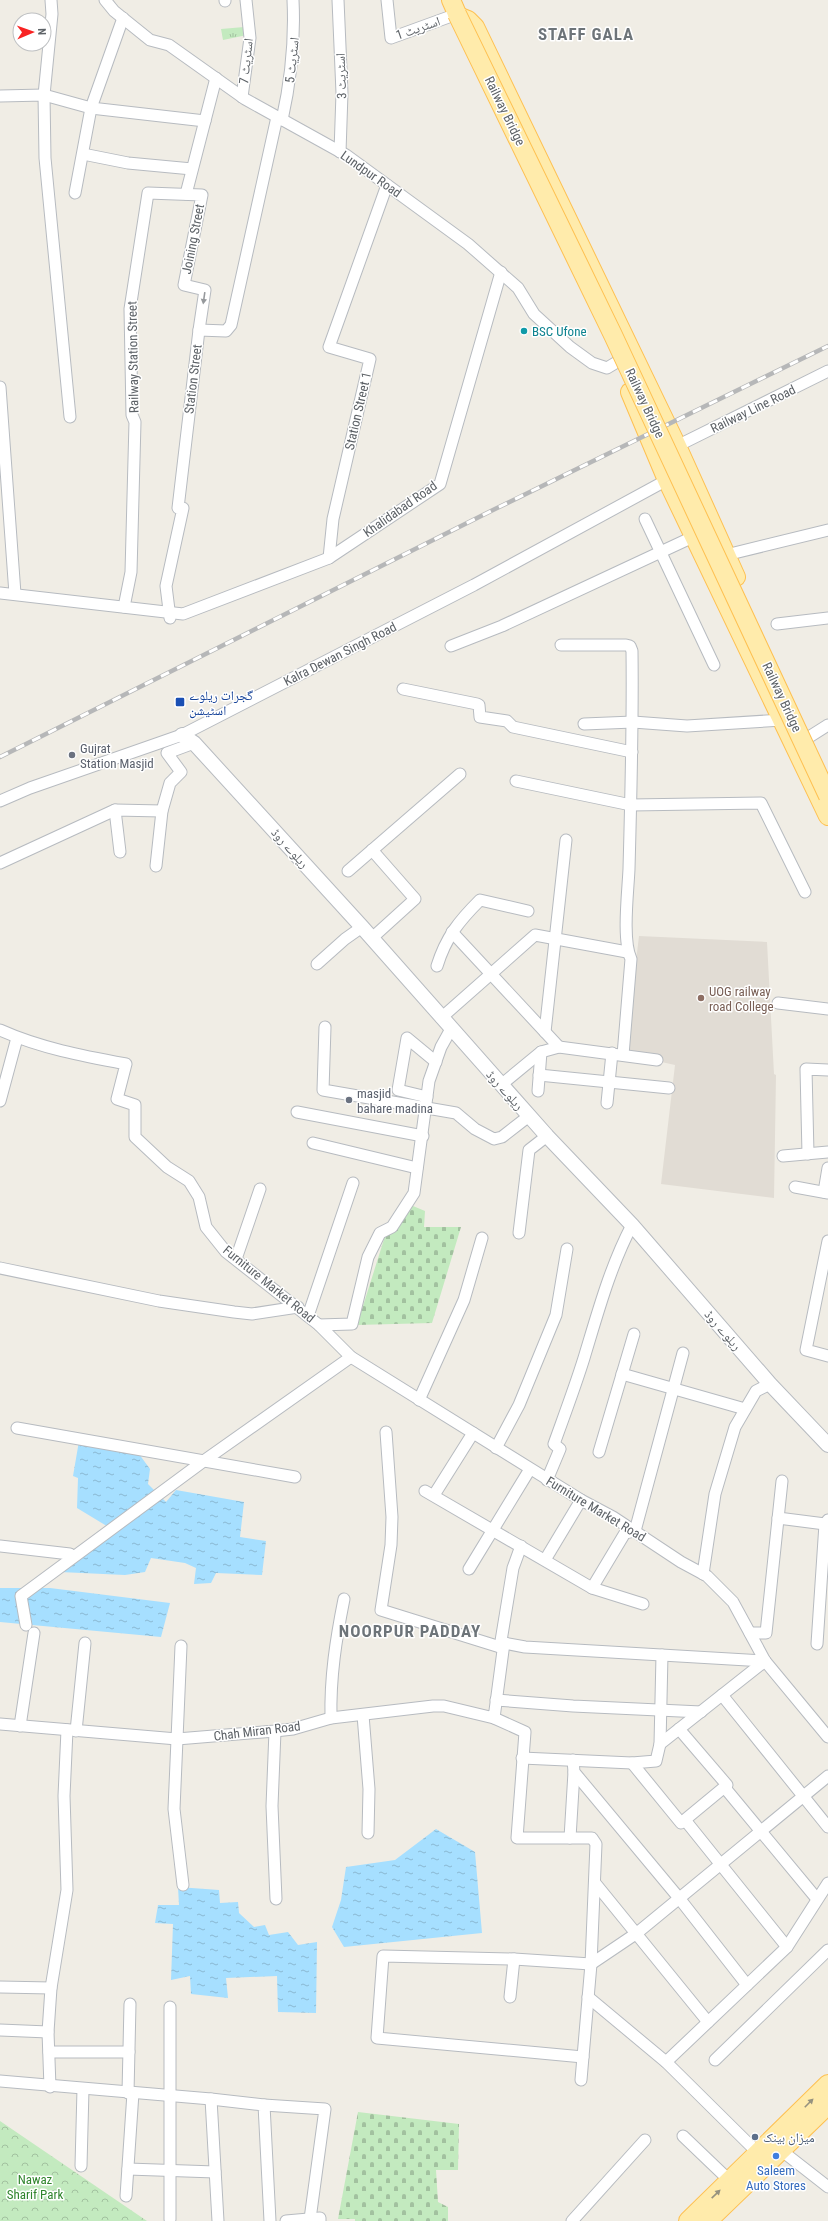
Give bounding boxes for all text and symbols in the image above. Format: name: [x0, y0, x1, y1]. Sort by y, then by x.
north arrow: [12, 12, 52, 52]
street label: اسٹریٹ 1: [394, 13, 443, 44]
district label: STAFF GALA: [538, 24, 634, 44]
text: N: [35, 28, 48, 36]
street label: اسٹریٹ 5: [282, 36, 303, 84]
street label: اسٹریٹ 7: [236, 37, 257, 85]
street label: اسٹریٹ 3: [333, 53, 350, 99]
street label: Railway Bridge: [482, 74, 528, 148]
street label: Lundpur Road: [338, 148, 404, 200]
street label: Joining Street: [179, 202, 207, 275]
one-way arrow: [201, 292, 207, 304]
street label: Railway Station Street: [125, 301, 141, 413]
place label: BSC Ufone: [532, 324, 587, 339]
marker: BSC Ufone: [519, 326, 529, 336]
street label: Station Street: [181, 343, 205, 415]
street label: Railway Bridge: [622, 366, 668, 440]
street label: Station Street 1: [342, 371, 374, 451]
street label: Railway Line Road: [708, 382, 798, 436]
street label: Khalidabad Road: [360, 478, 440, 540]
street label: Kalra Dewan Singh Road: [281, 619, 399, 689]
street label: Railway Bridge: [759, 660, 805, 734]
place label: گجرات ریلوے اسٹیشن: [189, 688, 254, 719]
marker: گجرات ریلوے اسٹیشن: [174, 696, 186, 708]
place label: Gujrat Station Masjid: [80, 741, 154, 771]
marker: Gujrat Station Masjid: [67, 750, 77, 760]
street label: ریلوے روڈ: [268, 825, 312, 872]
place label: UOG railway road College: [709, 984, 773, 1014]
marker: UOG railway road College: [696, 993, 706, 1003]
street label: ریلوے روڈ: [483, 1067, 527, 1114]
place label: masjid bahare madina: [357, 1086, 433, 1116]
marker: masjid bahare madina: [344, 1095, 354, 1105]
street label: Furniture Market Road: [220, 1242, 318, 1326]
street label: ریلوے روڈ: [701, 1307, 744, 1354]
street label: Furniture Market Road: [544, 1473, 648, 1545]
district label: NOORPUR PADDAY: [339, 1621, 481, 1641]
street label: Chah Miran Road: [213, 1718, 301, 1744]
one-way arrow: [804, 2098, 814, 2108]
place label: میزان بینک: [763, 2130, 815, 2146]
marker: میزان بینک: [750, 2132, 760, 2142]
marker: Saleem Auto Stores: [771, 2151, 781, 2161]
place label: Saleem Auto Stores: [746, 2163, 806, 2193]
park label: Nawaz Sharif Park: [7, 2172, 63, 2202]
one-way arrow: [711, 2189, 721, 2199]

